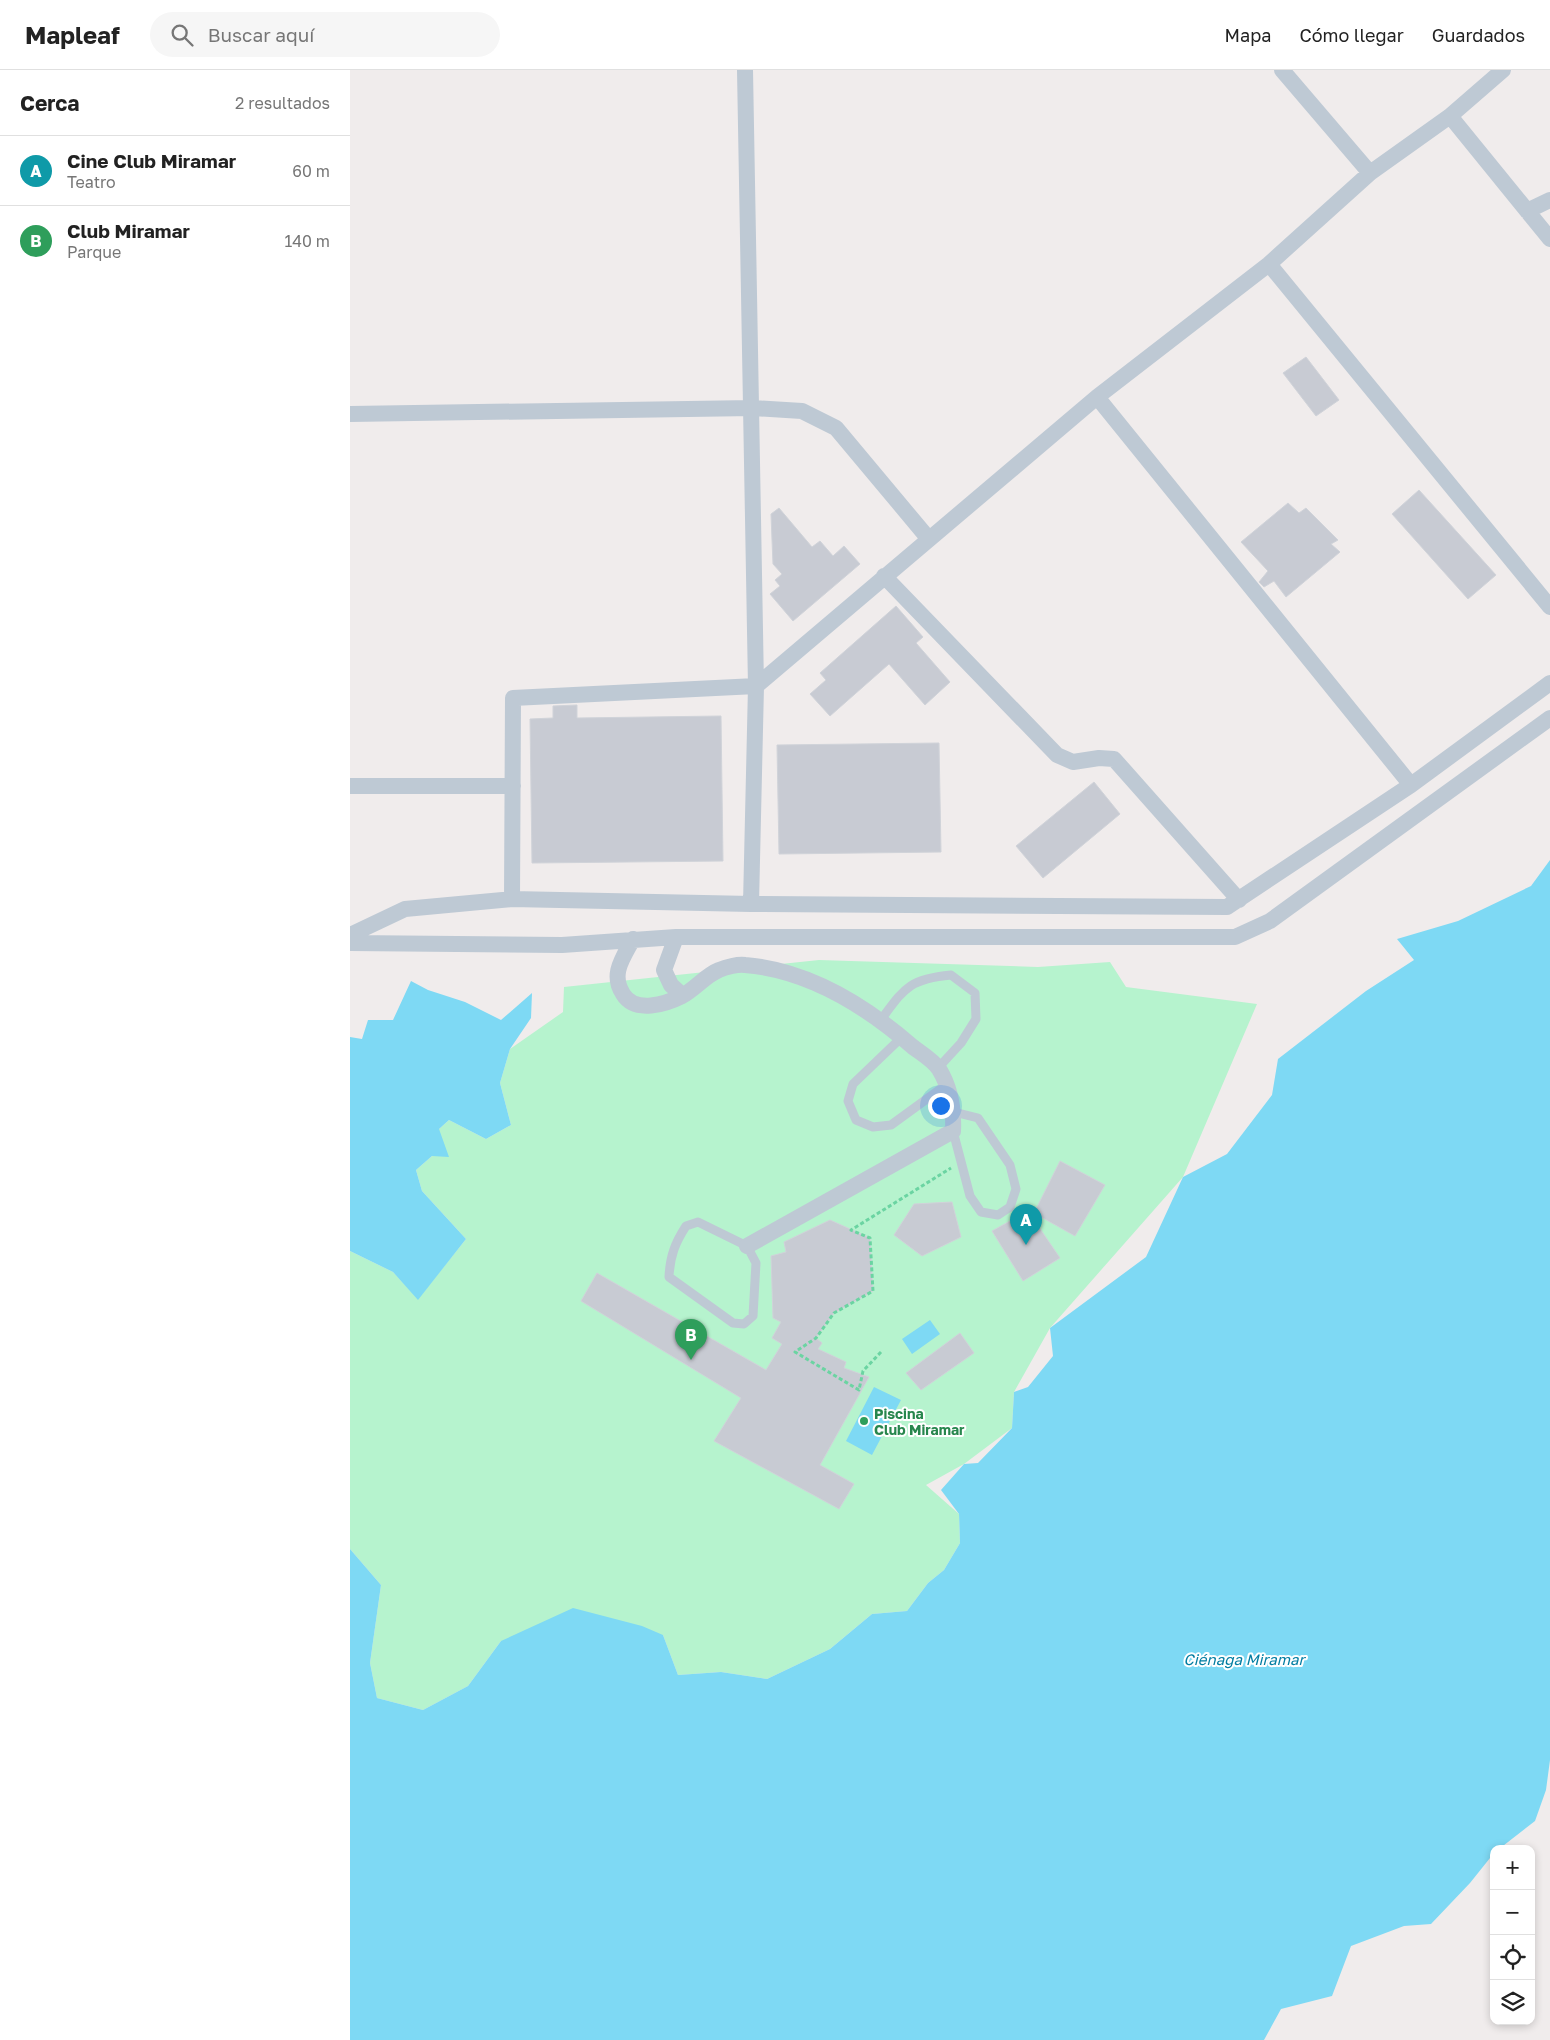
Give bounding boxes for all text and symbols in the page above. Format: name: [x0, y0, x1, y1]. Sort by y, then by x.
search box: [150, 12, 500, 57]
text: Mapleaf: [25, 20, 120, 49]
icon: search: [168, 21, 196, 49]
text: Buscar aquí: [208, 23, 314, 46]
text: Mapa: [1225, 24, 1271, 46]
text: Cómo llegar: [1299, 24, 1404, 46]
text: Guardados: [1432, 24, 1525, 46]
text: Cerca: [20, 90, 79, 116]
text: 2 resultados: [235, 93, 330, 113]
text: Cine Club Miramar: [67, 149, 236, 172]
text: A: [30, 161, 42, 181]
text: 60 m: [292, 161, 330, 181]
text: Teatro: [67, 172, 116, 192]
text: Club Miramar: [67, 219, 190, 242]
text: B: [30, 231, 42, 251]
text: 140 m: [284, 231, 330, 251]
text: Parque: [67, 242, 121, 262]
your location: [928, 1093, 954, 1119]
pin: A: [1010, 1204, 1042, 1245]
pin: B: [675, 1319, 707, 1360]
place label: Piscina Club Miramar: [874, 1405, 965, 1438]
marker: Piscina Club Miramar: [858, 1415, 870, 1427]
water label: Ciénaga Miramar: [1184, 1650, 1307, 1669]
map controls: [1490, 1845, 1535, 2025]
button: +: [1490, 1845, 1535, 1890]
button: −: [1490, 1890, 1535, 1935]
button: locate: [1490, 1935, 1535, 1980]
button: layers: [1490, 1980, 1535, 2025]

